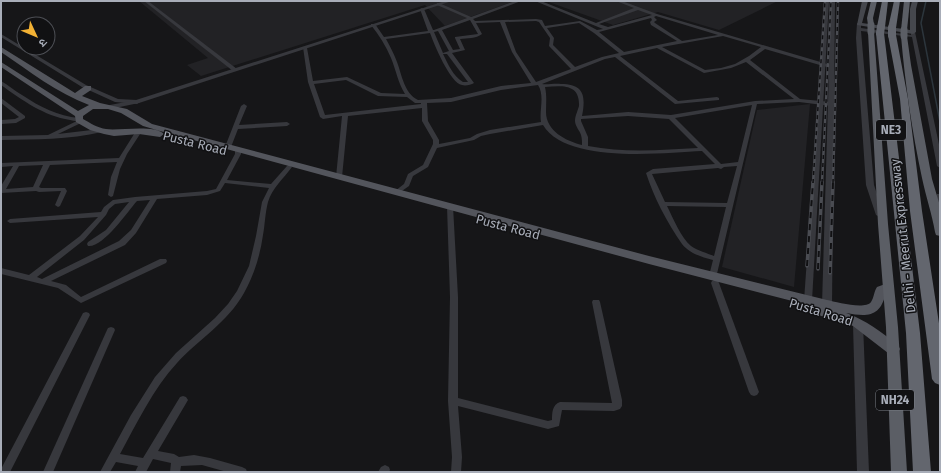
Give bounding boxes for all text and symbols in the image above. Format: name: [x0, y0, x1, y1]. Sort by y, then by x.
north arrow: [16, 16, 56, 56]
text: उ: [36, 36, 50, 50]
road number: NE3: [876, 120, 906, 140]
street label: Pusta Road: [161, 128, 229, 158]
street label: Delhi - Meerut Expressway: [887, 158, 919, 314]
street label: Pusta Road: [474, 211, 542, 243]
street label: Pusta Road: [787, 295, 855, 329]
road number: NH24: [876, 390, 914, 410]

